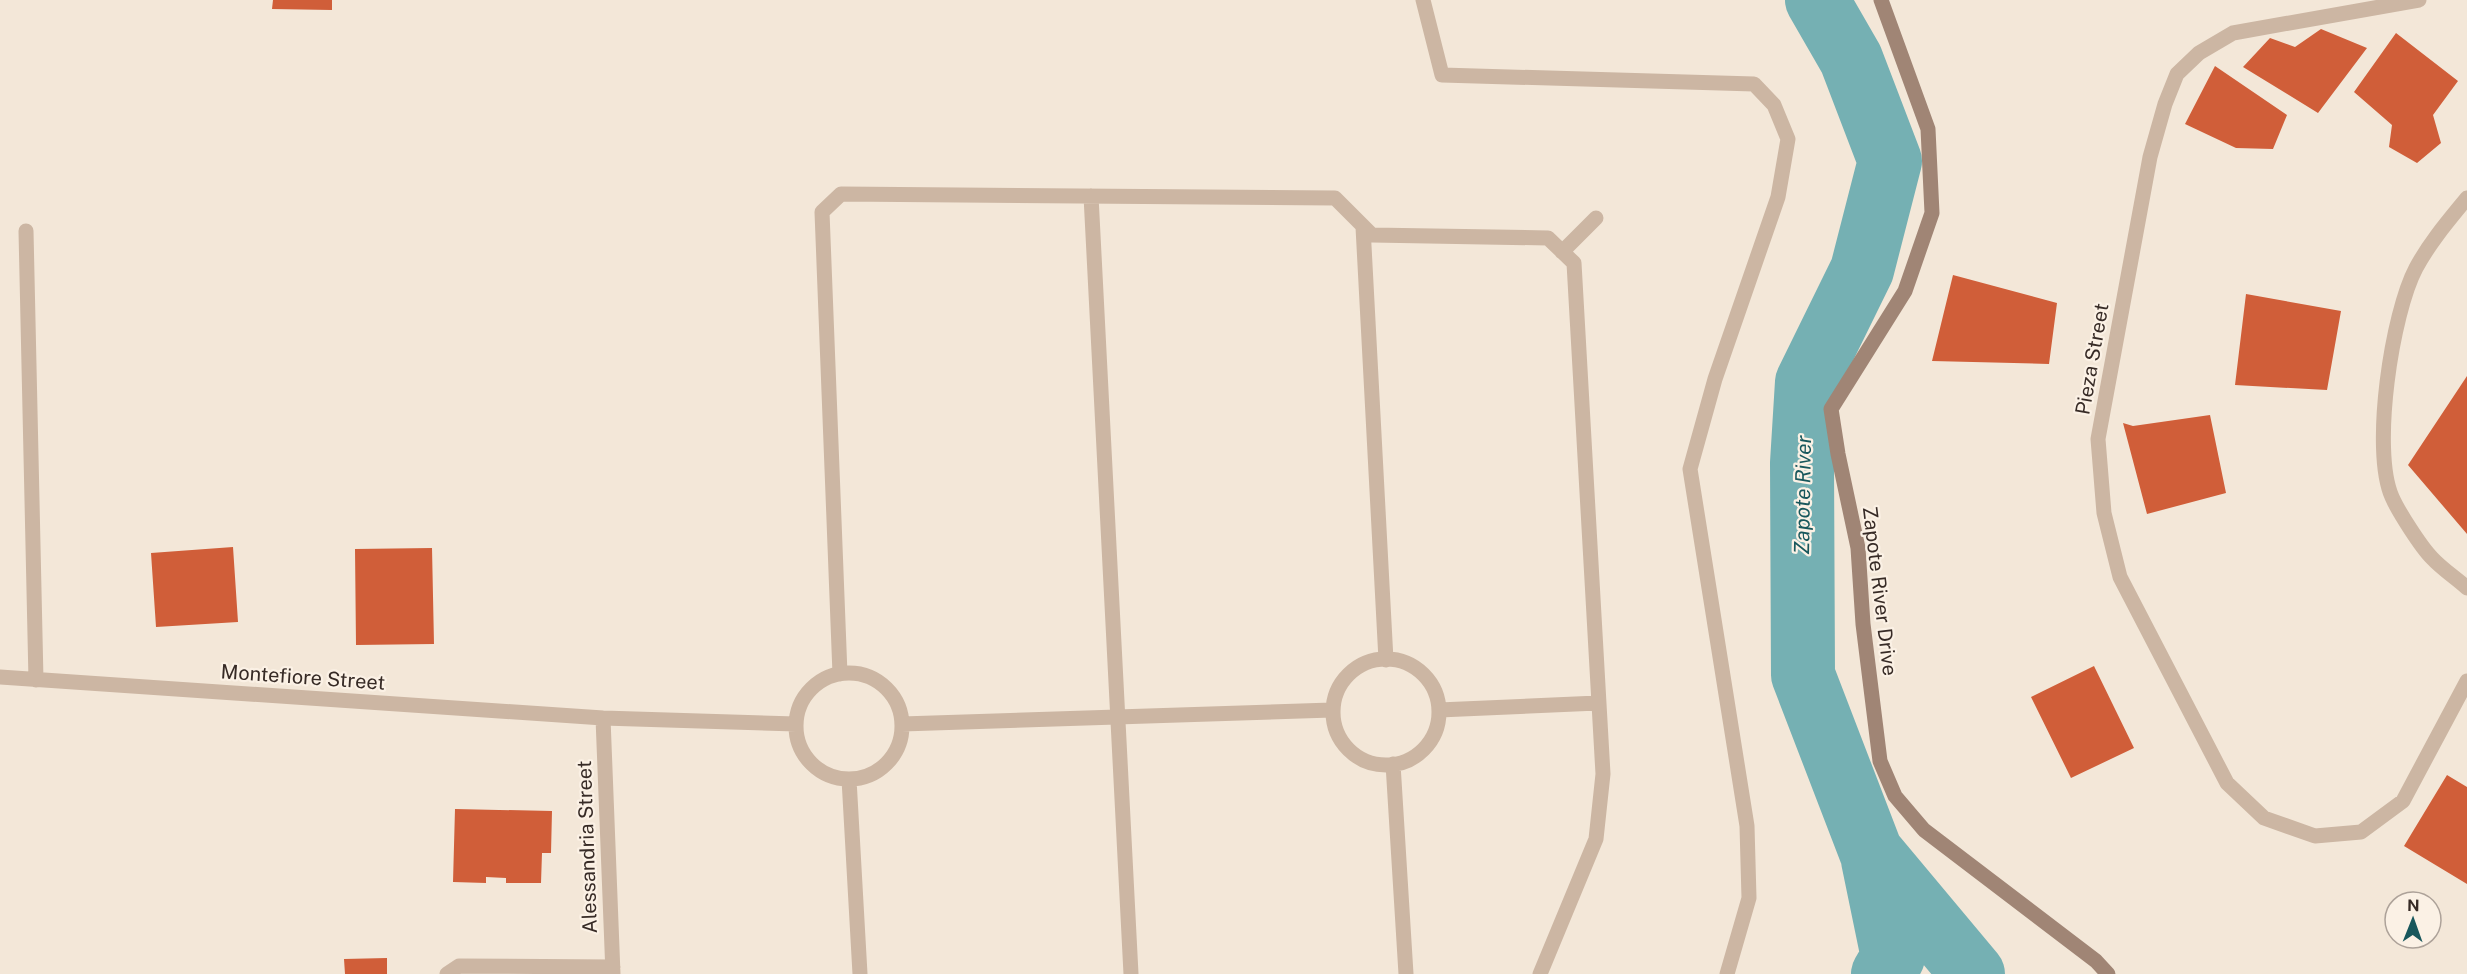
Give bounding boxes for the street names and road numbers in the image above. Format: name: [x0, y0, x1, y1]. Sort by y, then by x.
street label: Pieza Street: [2070, 301, 2114, 417]
street label: Zapote River Drive: [1858, 505, 1902, 677]
street label: Montefiore Street: [220, 659, 386, 695]
street label: Alessandria Street: [572, 760, 602, 934]

